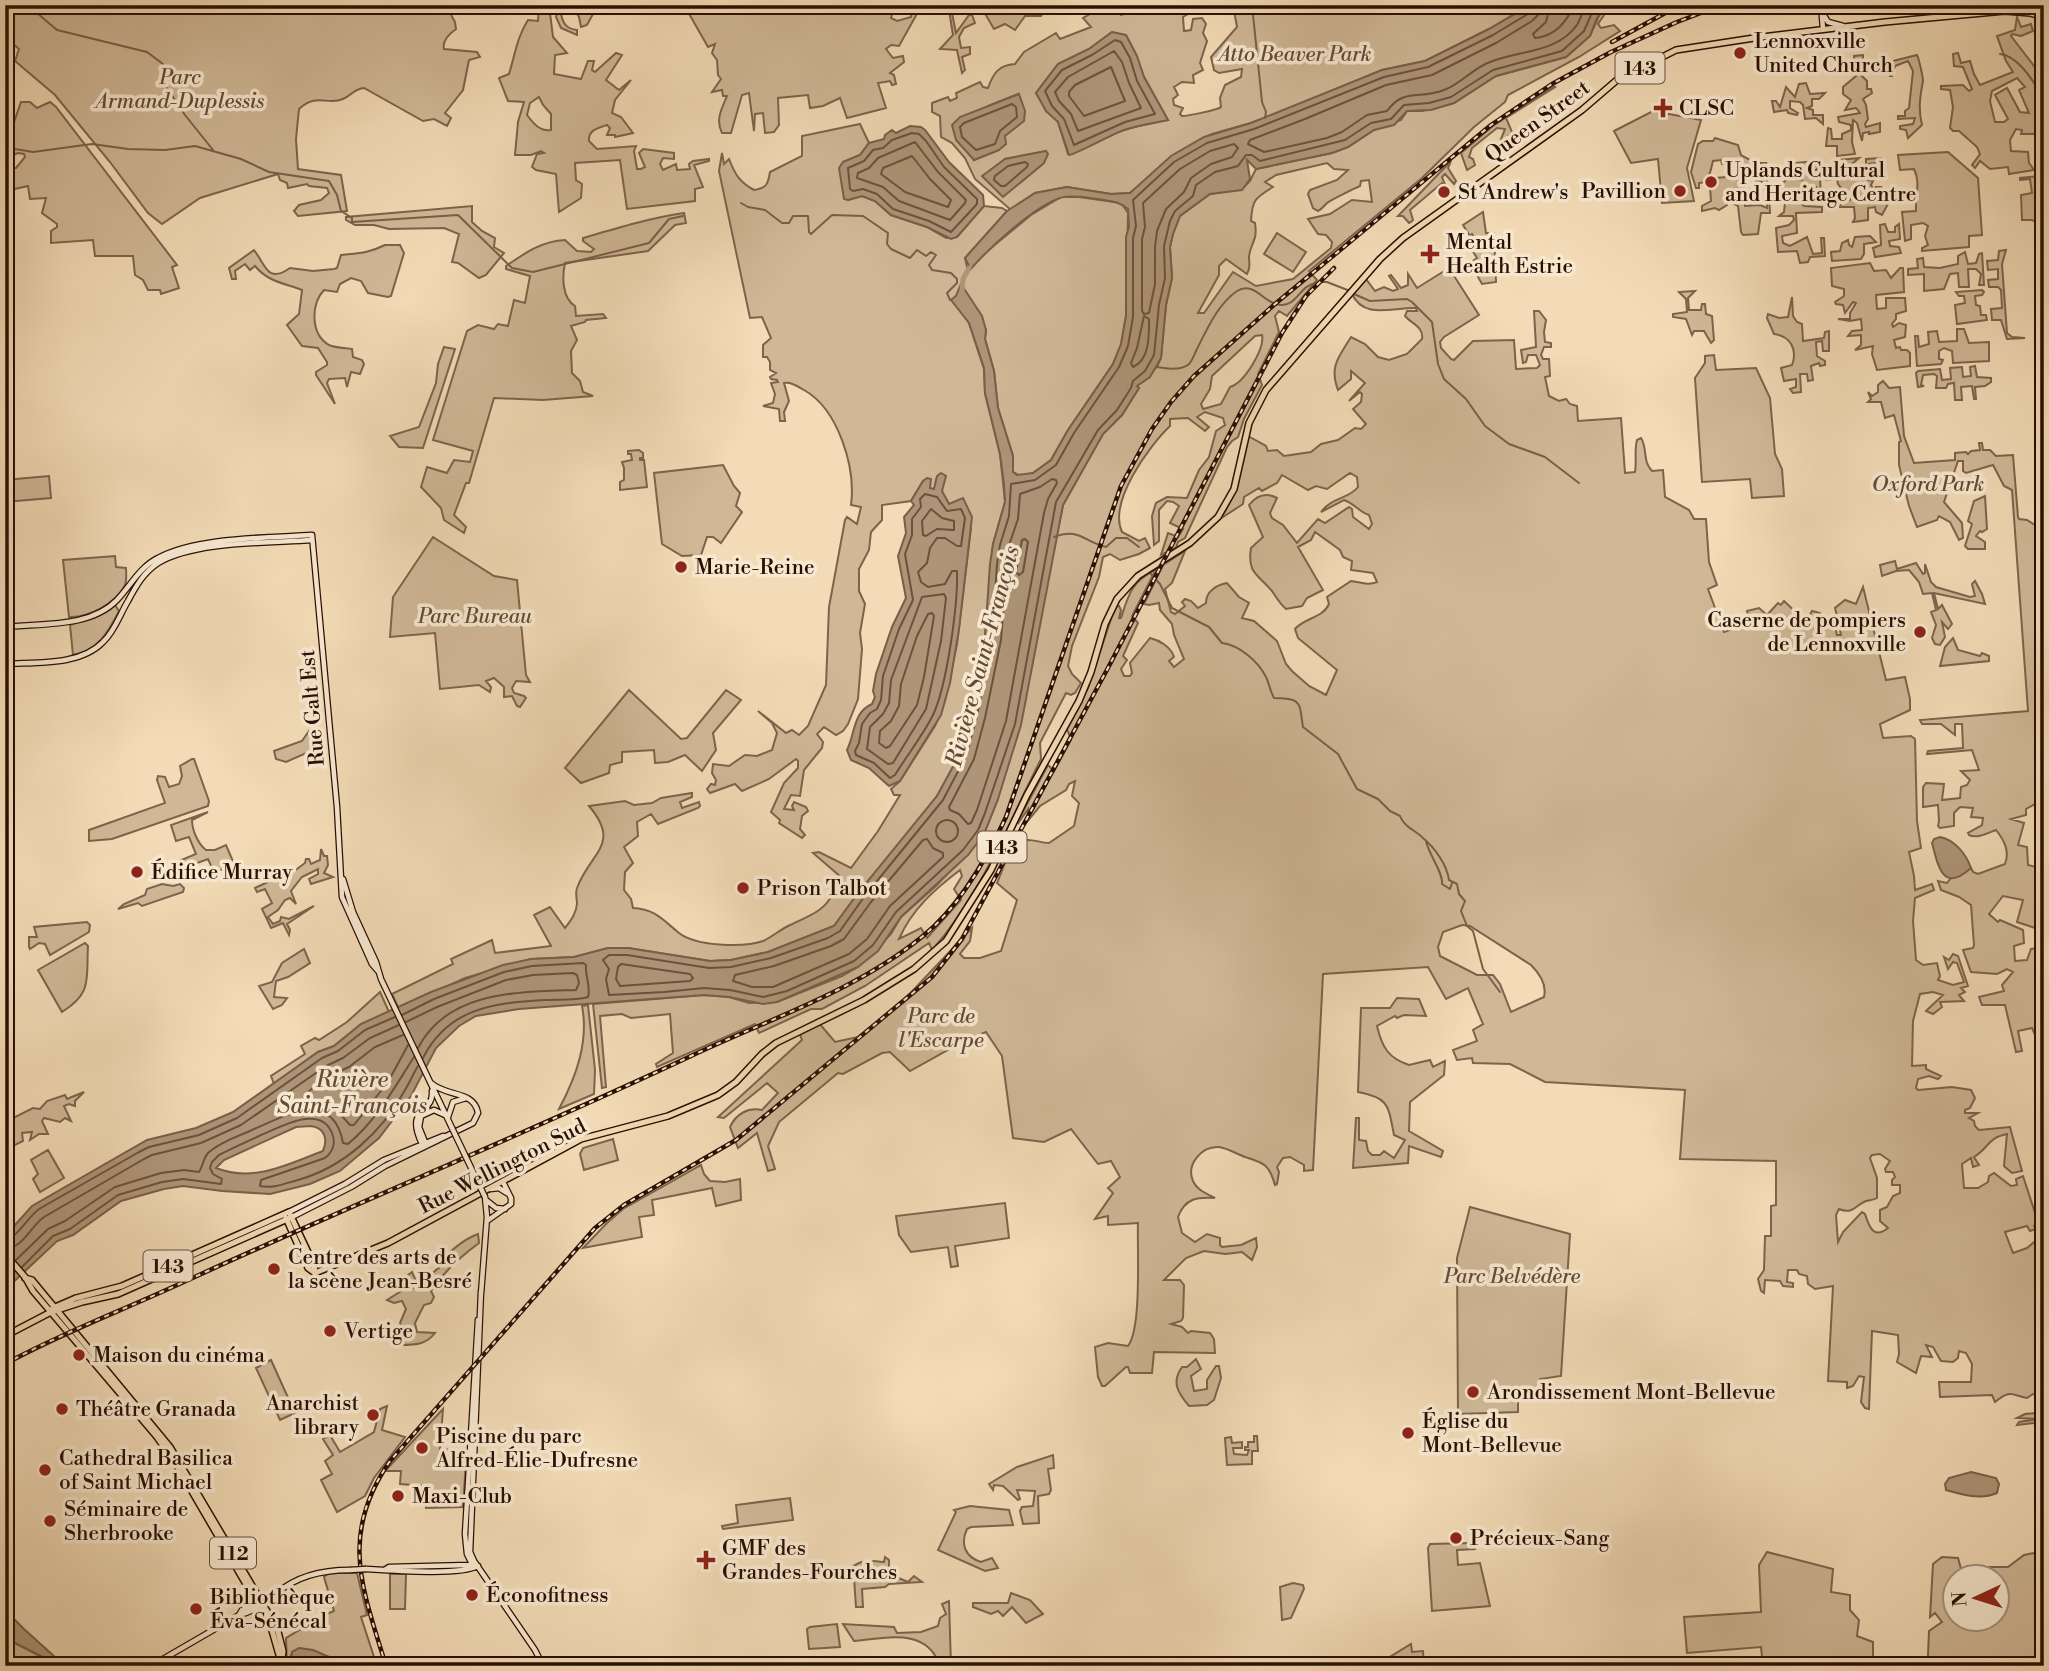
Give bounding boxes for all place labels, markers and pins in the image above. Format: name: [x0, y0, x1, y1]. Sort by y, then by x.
place label: Lennoxville United Church: [1754, 29, 1893, 79]
marker: Lennoxville United Church: [1732, 45, 1748, 61]
place label: CLSC: [1679, 96, 1734, 122]
marker: CLSC: [1653, 98, 1673, 118]
place label: Uplands Cultural and Heritage Centre: [1725, 158, 1916, 208]
marker: Uplands Cultural and Heritage Centre: [1703, 174, 1719, 190]
place label: Pavillion: [1581, 179, 1666, 205]
place label: St Andrew's: [1458, 180, 1568, 206]
marker: Pavillion: [1672, 183, 1688, 199]
marker: St Andrew's: [1436, 184, 1452, 200]
place label: Mental Health Estrie: [1446, 230, 1573, 280]
marker: Mental Health Estrie: [1420, 244, 1440, 264]
place label: Marie-Reine: [695, 555, 815, 581]
marker: Marie-Reine: [673, 559, 689, 575]
place label: Caserne de pompiers de Lennoxville: [1707, 608, 1906, 658]
marker: Caserne de pompiers de Lennoxville: [1912, 624, 1928, 640]
place label: Édifice Murray: [151, 858, 293, 886]
marker: Édifice Murray: [129, 864, 145, 880]
place label: Prison Talbot: [757, 876, 888, 902]
marker: Prison Talbot: [735, 880, 751, 896]
place label: Centre des arts de la scène Jean-Besré: [288, 1245, 472, 1295]
marker: Centre des arts de la scène Jean-Besré: [266, 1261, 282, 1277]
place label: Vertige: [343, 1319, 413, 1345]
marker: Vertige: [322, 1323, 338, 1339]
place label: Maison du cinéma: [93, 1343, 265, 1369]
marker: Maison du cinéma: [71, 1347, 87, 1363]
place label: Arondissement Mont-Bellevue: [1486, 1380, 1776, 1406]
marker: Arondissement Mont-Bellevue: [1465, 1384, 1481, 1400]
place label: Anarchist library: [265, 1391, 360, 1441]
place label: Théâtre Granada: [76, 1397, 237, 1423]
marker: Théâtre Granada: [54, 1401, 70, 1417]
marker: Anarchist library: [365, 1407, 381, 1423]
place label: Église du Mont-Bellevue: [1422, 1407, 1562, 1459]
place label: Piscine du parc Alfred-Élie-Dufresne: [435, 1424, 638, 1474]
marker: Église du Mont-Bellevue: [1400, 1425, 1416, 1441]
marker: Piscine du parc Alfred-Élie-Dufresne: [414, 1440, 430, 1456]
place label: Cathedral Basilica of Saint Michael: [59, 1446, 233, 1496]
marker: Cathedral Basilica of Saint Michael: [37, 1462, 53, 1478]
place label: Maxi-Club: [412, 1484, 512, 1510]
marker: Maxi-Club: [390, 1488, 406, 1504]
place label: Séminaire de Sherbrooke: [64, 1497, 188, 1547]
marker: Séminaire de Sherbrooke: [42, 1513, 58, 1529]
place label: Précieux-Sang: [1470, 1526, 1610, 1552]
marker: Précieux-Sang: [1448, 1530, 1464, 1546]
place label: GMF des Grandes-Fourches: [722, 1536, 897, 1586]
marker: GMF des Grandes-Fourches: [696, 1550, 716, 1570]
place label: Éconofitness: [486, 1581, 608, 1609]
place label: Bibliothèque Éva-Sénécal: [209, 1585, 335, 1635]
marker: Éconofitness: [464, 1587, 480, 1603]
marker: Bibliothèque Éva-Sénécal: [188, 1601, 204, 1617]

